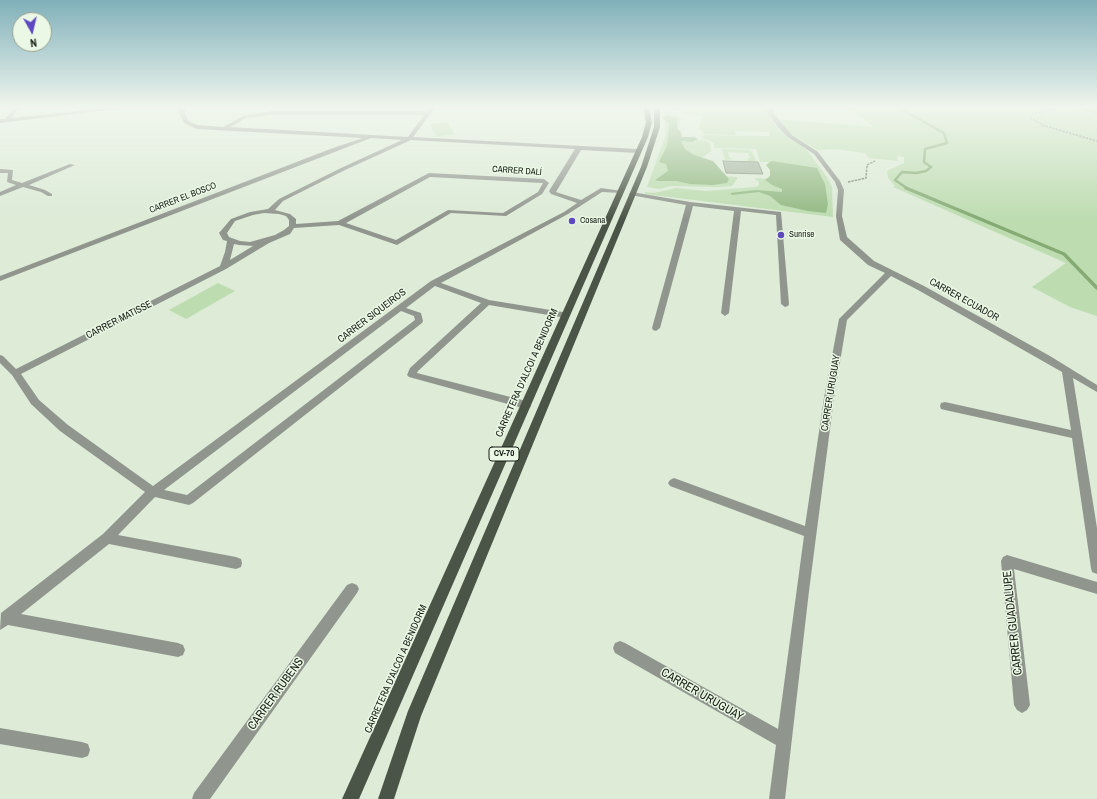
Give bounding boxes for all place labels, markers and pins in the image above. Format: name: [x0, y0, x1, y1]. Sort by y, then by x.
marker: Cosana: [567, 216, 577, 226]
place label: Cosana: [580, 216, 605, 226]
marker: Sunrise: [776, 230, 786, 240]
place label: Sunrise: [789, 230, 814, 240]

